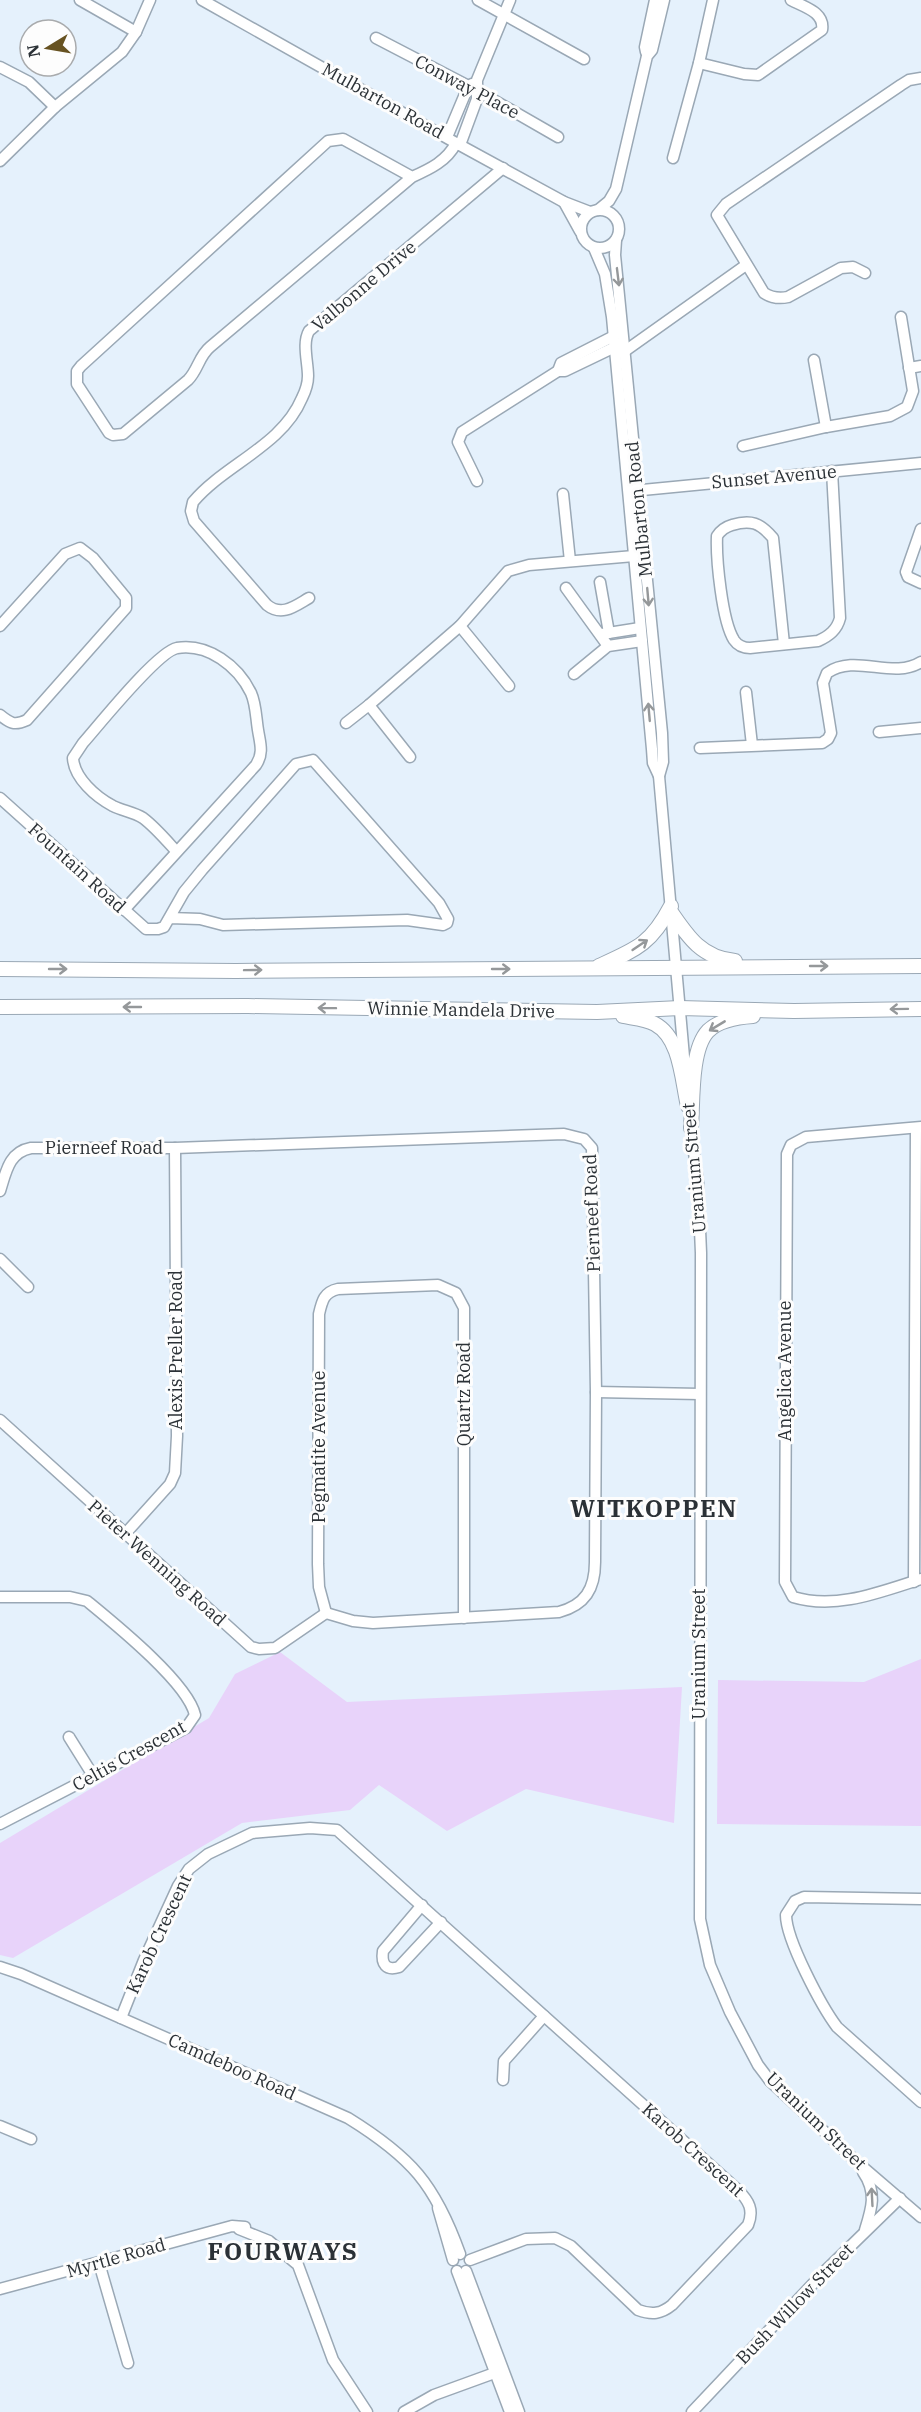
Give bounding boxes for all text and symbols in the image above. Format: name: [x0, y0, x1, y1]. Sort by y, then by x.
north arrow: [18, 18, 78, 78]
text: N: [22, 43, 44, 59]
street label: Conway Place: [411, 49, 524, 124]
street label: Mulbarton Road: [318, 57, 448, 144]
street label: Valbonne Drive: [307, 235, 421, 336]
one-way arrow: [612, 267, 623, 287]
street label: Mulbarton Road: [620, 440, 657, 578]
street label: Sunset Avenue: [710, 460, 837, 493]
one-way arrow: [643, 587, 654, 607]
one-way arrow: [643, 702, 654, 722]
street label: Fountain Road: [24, 818, 131, 918]
one-way arrow: [631, 939, 648, 951]
one-way arrow: [808, 960, 828, 972]
one-way arrow: [491, 963, 511, 975]
one-way arrow: [48, 964, 68, 975]
one-way arrow: [243, 965, 263, 976]
street label: Winnie Mandela Drive: [367, 996, 555, 1023]
one-way arrow: [123, 1001, 143, 1013]
one-way arrow: [318, 1002, 338, 1013]
one-way arrow: [889, 1004, 909, 1015]
one-way arrow: [709, 1021, 726, 1033]
street label: Uranium Street: [676, 1102, 711, 1234]
street label: Pierneef Road: [45, 1136, 163, 1159]
street label: Pierneef Road: [578, 1153, 605, 1273]
street label: Alexis Preller Road: [164, 1270, 187, 1430]
street label: Angelica Avenue: [773, 1301, 796, 1441]
street label: Quartz Road: [452, 1342, 475, 1446]
street label: Pegmatite Avenue: [307, 1371, 330, 1523]
district label: WITKOPPEN: [570, 1492, 738, 1524]
street label: Pieter Wenning Road: [83, 1495, 231, 1631]
street label: Uranium Street: [687, 1588, 710, 1720]
street label: Celtis Crescent: [68, 1715, 189, 1796]
street label: Karob Crescent: [121, 1870, 196, 1997]
street label: Camdeboo Road: [165, 2028, 300, 2105]
street label: Uranium Street: [761, 2067, 872, 2174]
street label: Karob Crescent: [637, 2098, 749, 2202]
one-way arrow: [866, 2188, 877, 2208]
street label: Myrtle Road: [64, 2232, 168, 2283]
district label: FOURWAYS: [208, 2235, 358, 2267]
street label: Bush Willow Street: [731, 2238, 858, 2369]

